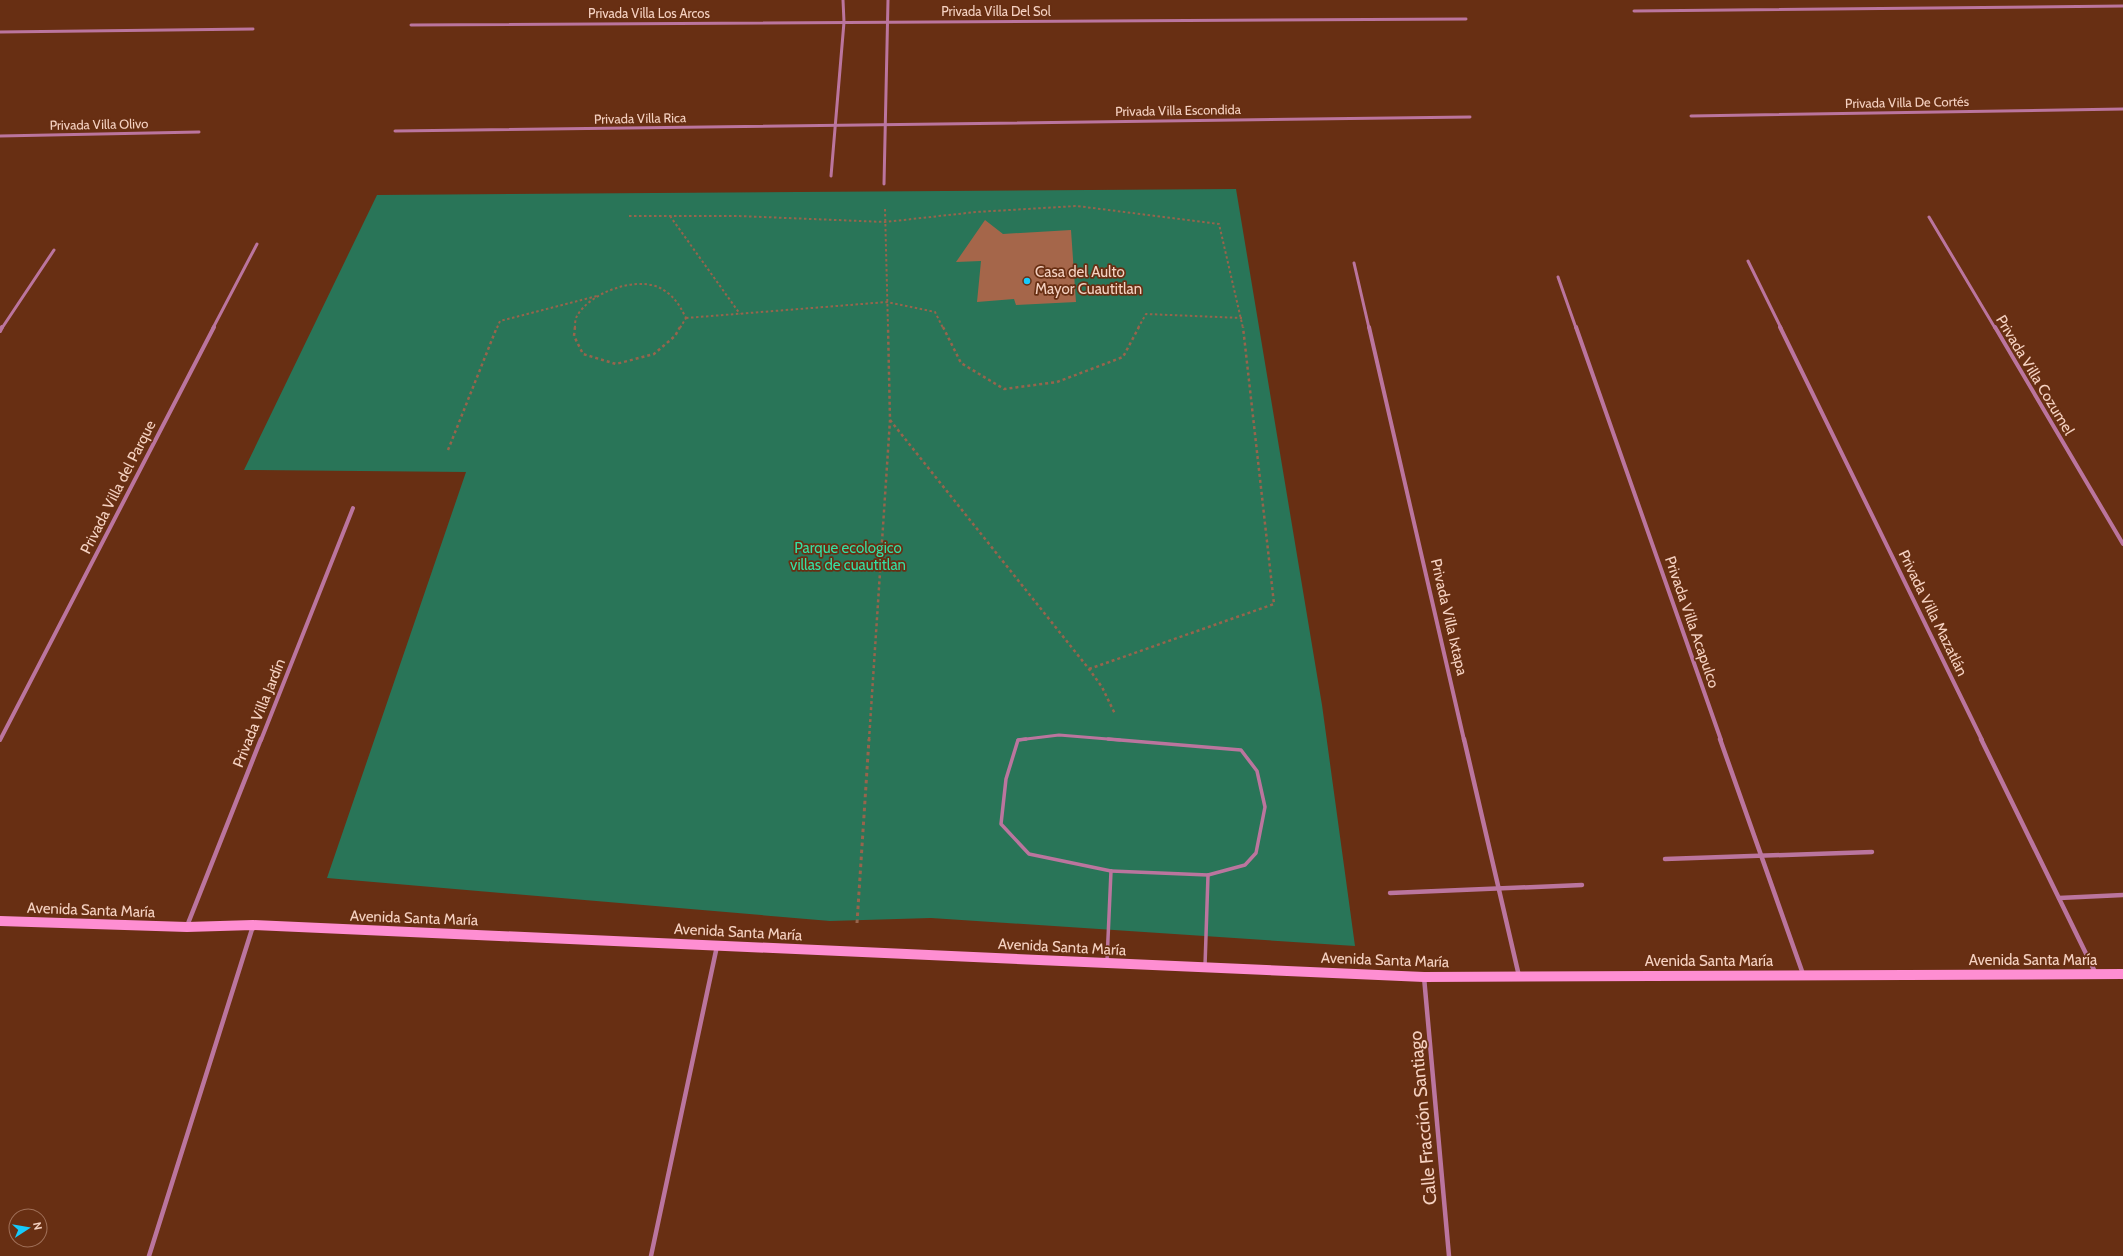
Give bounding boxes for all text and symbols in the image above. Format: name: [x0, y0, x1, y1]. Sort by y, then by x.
street label: Privada Villa Del Sol: [941, 3, 1051, 19]
street label: Privada Villa Los Arcos: [588, 5, 711, 21]
street label: Privada Villa De Cortés: [1845, 93, 1970, 111]
street label: Privada Villa Escondida: [1115, 101, 1242, 119]
street label: Privada Villa Rica: [594, 109, 687, 127]
street label: Privada Villa Olivo: [49, 115, 149, 133]
place label: Casa del Aulto Mayor Cuautitlan: [1035, 263, 1142, 298]
marker: Casa del Aulto Mayor Cuautitlan: [1022, 276, 1032, 286]
street label: Privada Villa Cozumel: [1992, 312, 2078, 439]
street label: Privada Villa del Parque: [77, 417, 160, 557]
park label: Parque ecologico villas de cuautitlan: [790, 539, 906, 574]
street label: Privada Villa Mazatlán: [1895, 547, 1971, 679]
street label: Privada Villa Acapulco: [1661, 554, 1723, 690]
street label: Privada Villa Ixtapa: [1427, 557, 1471, 678]
street label: Privada Villa Jardín: [229, 656, 289, 770]
street label: Avenida Santa María: [27, 899, 156, 921]
street label: Avenida Santa María: [350, 907, 479, 929]
street label: Avenida Santa María: [673, 920, 803, 944]
street label: Avenida Santa María: [997, 935, 1127, 959]
street label: Avenida Santa María: [1321, 949, 1450, 971]
street label: Avenida Santa María: [1969, 951, 2098, 969]
street label: Avenida Santa María: [1645, 952, 1774, 970]
street label: Calle Fracción Santiago: [1404, 1030, 1442, 1206]
north arrow: [8, 1208, 48, 1248]
text: N: [30, 1221, 45, 1231]

